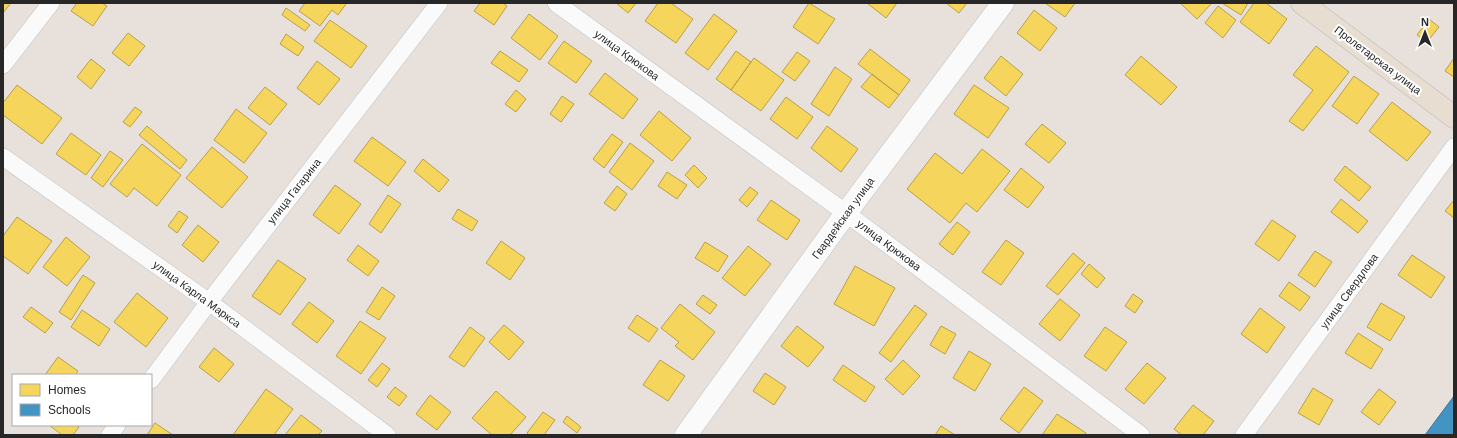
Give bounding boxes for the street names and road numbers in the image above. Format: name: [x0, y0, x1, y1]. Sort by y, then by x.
street label: Пролетарская улица: [1332, 24, 1424, 97]
street label: улица Крюкова: [592, 28, 662, 83]
street label: улица Гагарина: [265, 155, 324, 226]
street label: Гвардейская улица: [809, 174, 877, 261]
street label: улица Крюкова: [855, 217, 924, 273]
street label: улица Свердлова: [1318, 250, 1381, 331]
street label: улица Карла Маркса: [151, 258, 244, 330]

